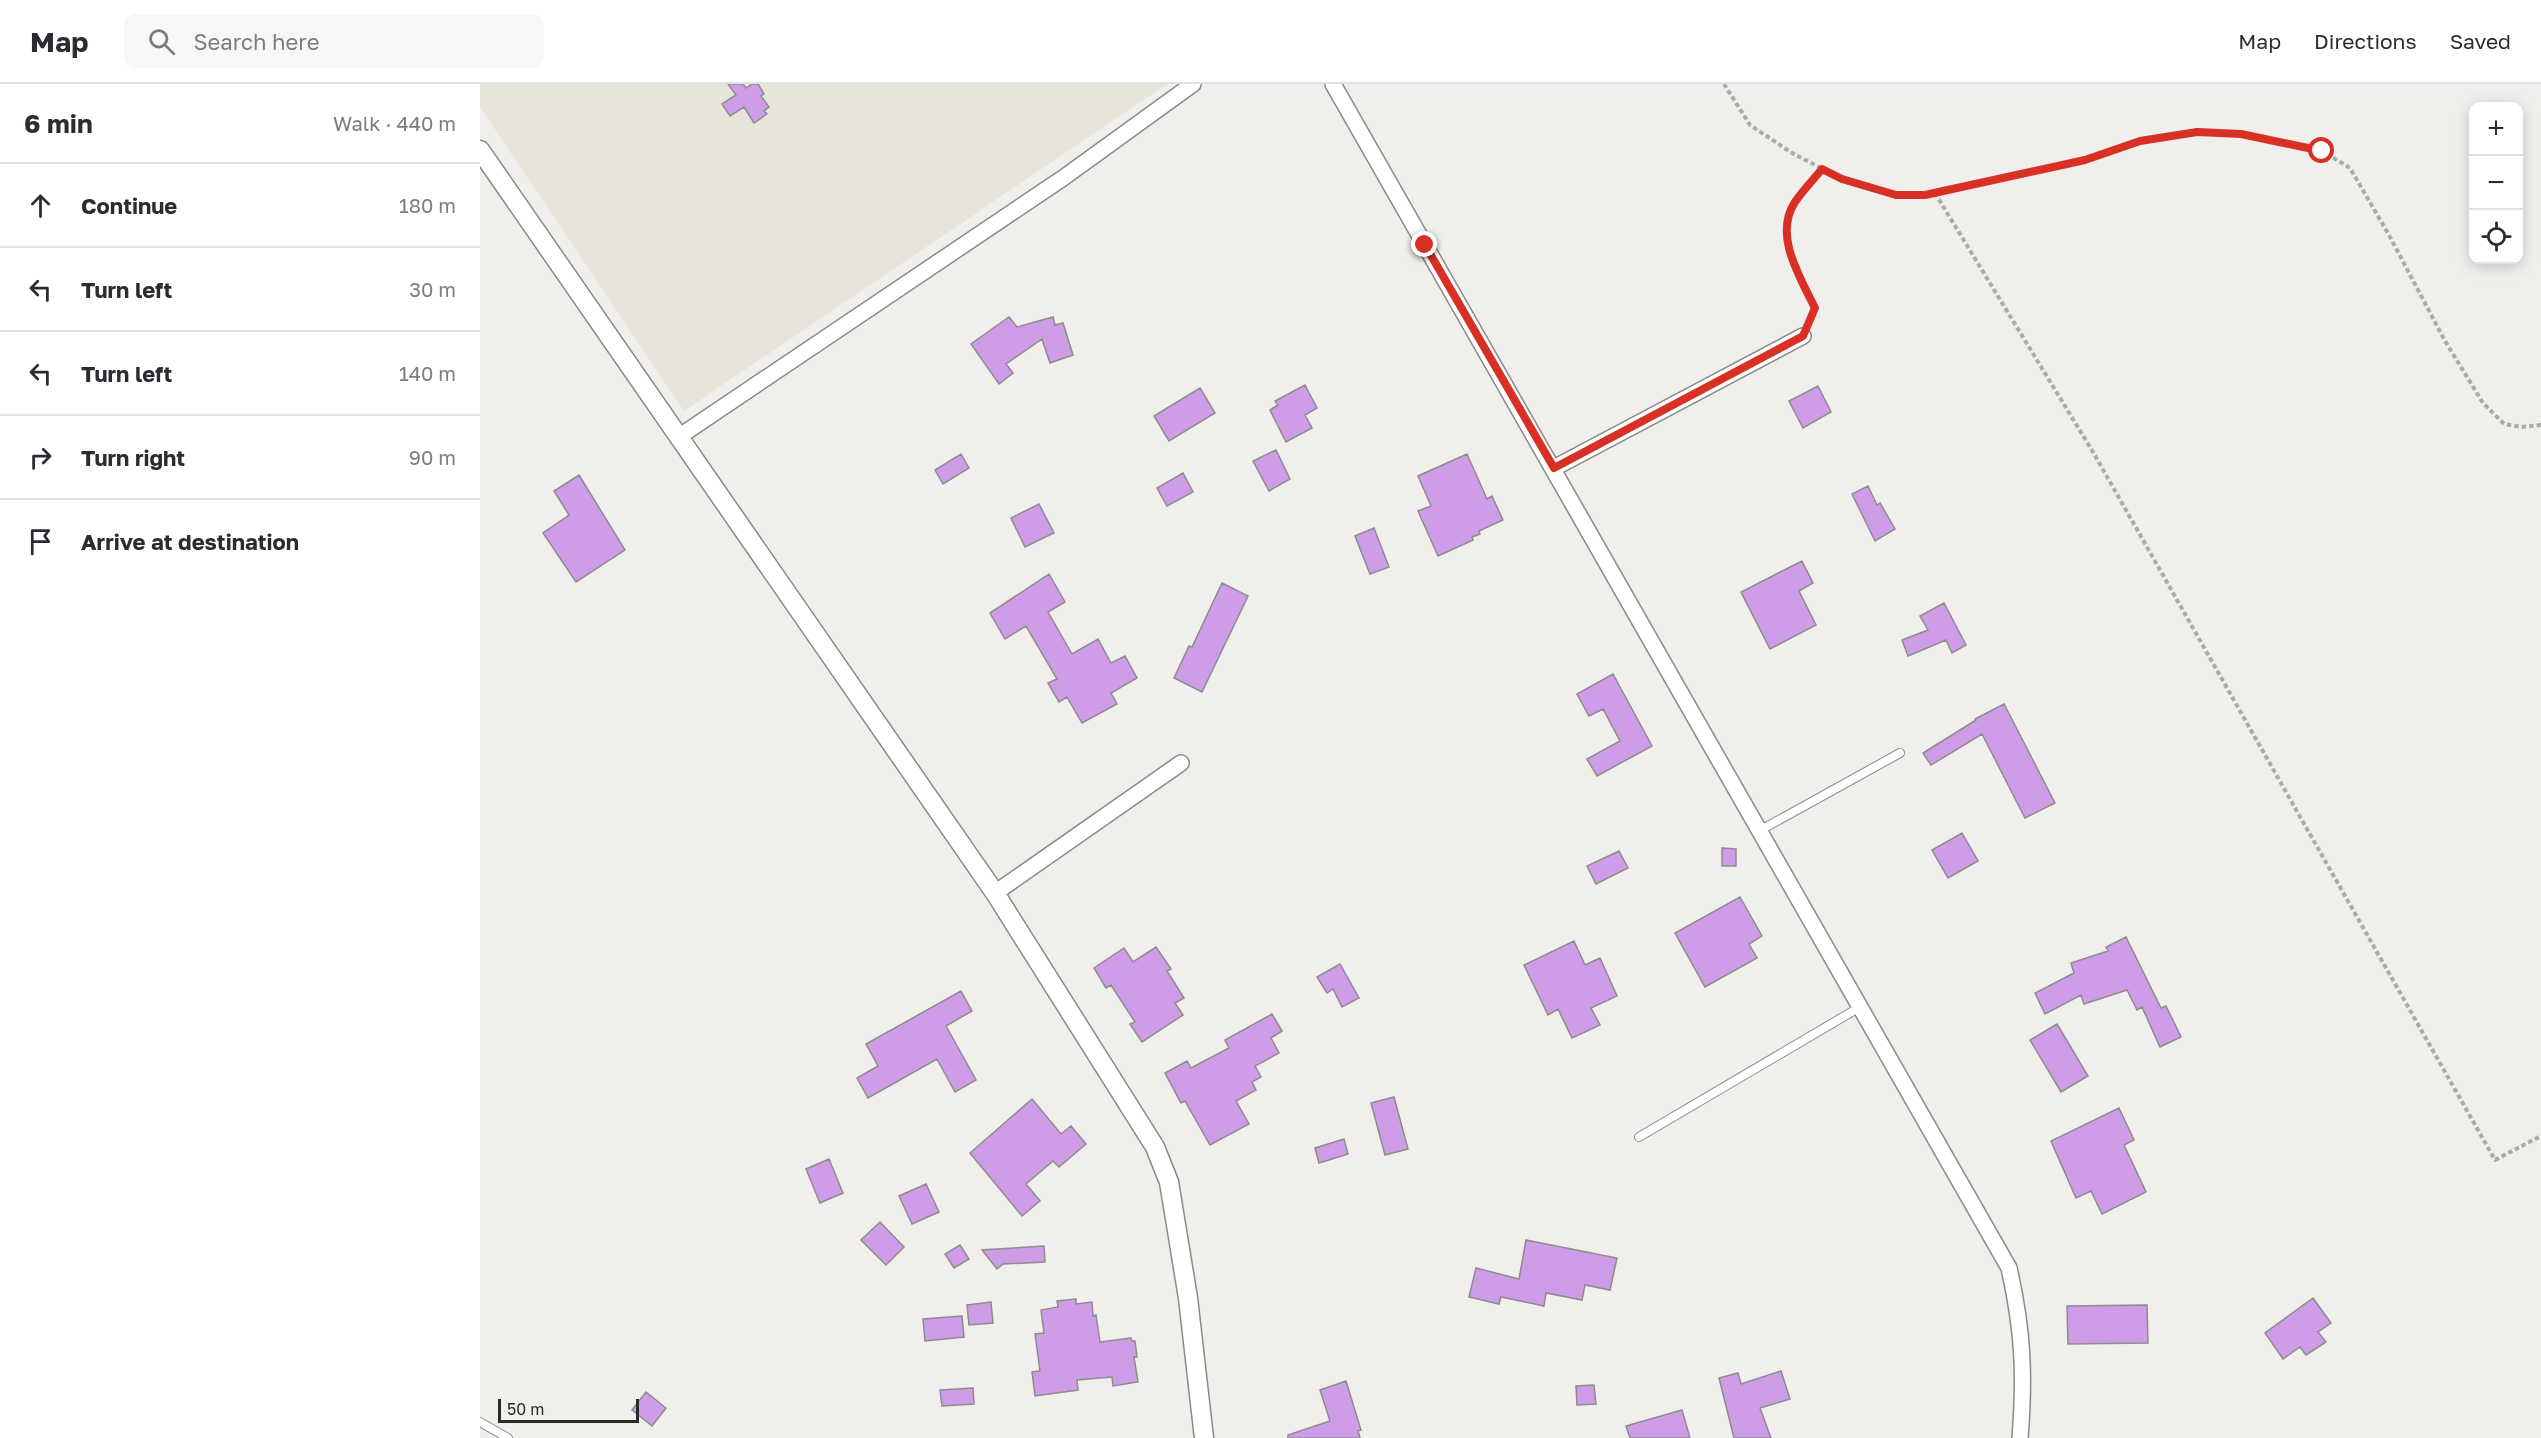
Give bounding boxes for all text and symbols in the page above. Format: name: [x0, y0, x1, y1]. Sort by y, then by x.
search box: [124, 14, 544, 68]
text: Map: [30, 25, 88, 58]
icon: search: [145, 25, 178, 58]
text: Search here: [193, 28, 319, 55]
text: Map: [2238, 28, 2281, 54]
text: Directions: [2314, 28, 2417, 54]
text: Saved: [2450, 28, 2511, 54]
map controls: [2469, 102, 2523, 264]
button: +: [2469, 102, 2523, 156]
text: 6 min: [24, 108, 93, 139]
text: Walk · 440 m: [333, 111, 456, 135]
route start: [2308, 137, 2334, 163]
button: −: [2469, 156, 2523, 210]
icon: ahead: [24, 189, 57, 222]
text: Continue: [81, 192, 177, 219]
text: 180 m: [399, 193, 456, 217]
button: locate: [2469, 210, 2523, 264]
route end: [1411, 231, 1437, 257]
icon: left: [24, 273, 57, 306]
text: Turn left: [81, 276, 172, 303]
text: 30 m: [409, 277, 456, 301]
icon: left: [24, 357, 57, 390]
text: Turn left: [81, 360, 172, 387]
text: 140 m: [399, 361, 456, 385]
icon: right: [24, 441, 57, 474]
text: Turn right: [81, 444, 185, 471]
text: 90 m: [409, 445, 456, 469]
icon: arrive: [24, 525, 57, 558]
text: Arrive at destination: [81, 528, 299, 555]
scale bar: [498, 1396, 639, 1424]
text: 50 m: [507, 1399, 544, 1419]

